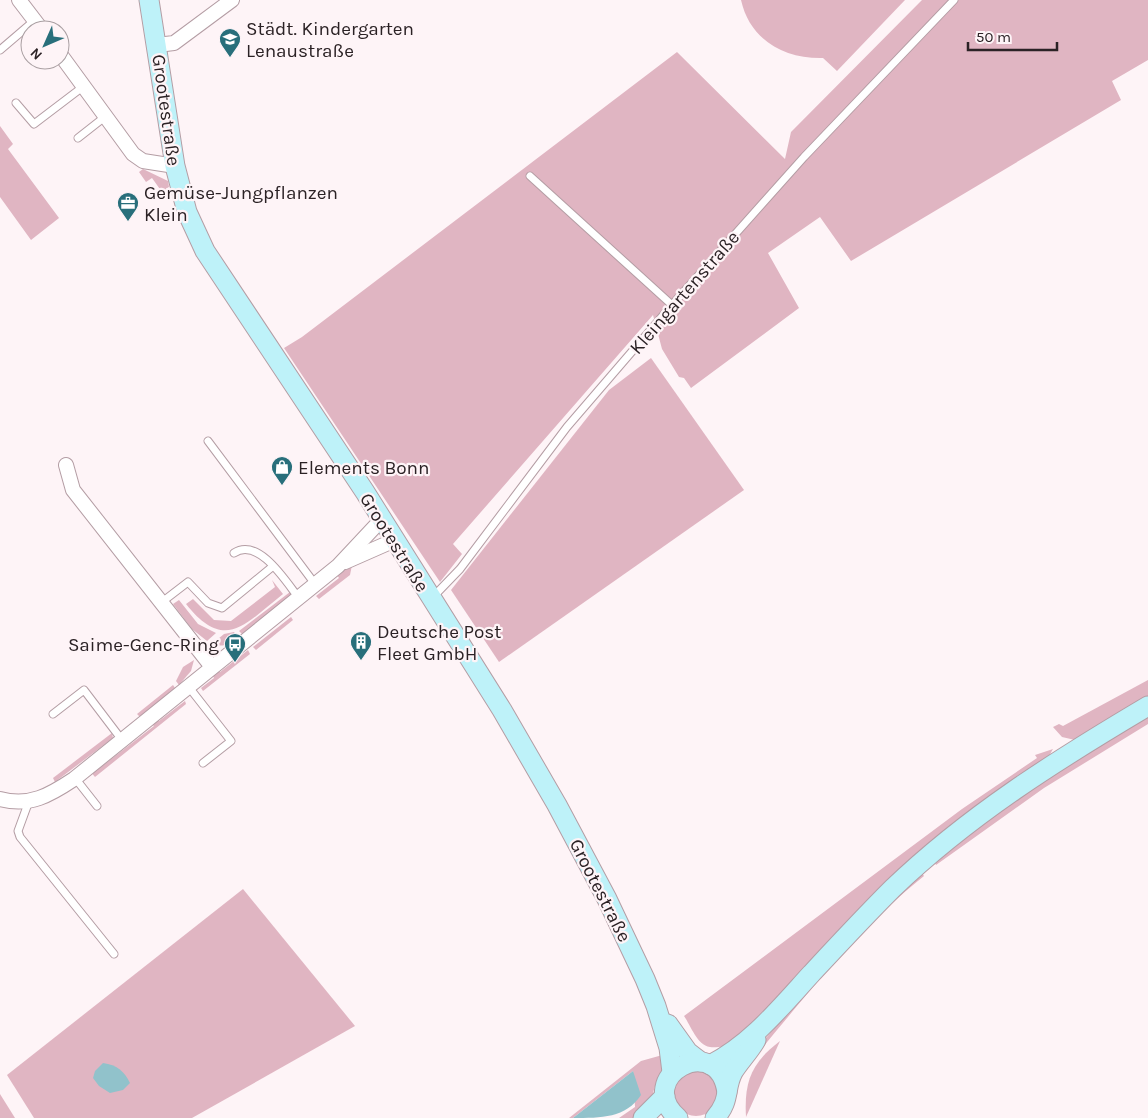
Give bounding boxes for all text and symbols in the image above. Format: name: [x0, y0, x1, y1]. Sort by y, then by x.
place label: Städt. Kindergarten Lenaustraße: [246, 18, 414, 62]
north arrow: [20, 20, 70, 70]
scale bar: [968, 20, 1057, 52]
school or university icon: Städt. Kindergarten Lenaustraße: [218, 27, 242, 58]
text: 50 m: [976, 28, 1011, 46]
text: N: [27, 44, 46, 63]
street label: Grootestraße: [147, 53, 185, 167]
place label: Gemüse-Jungpflanzen Klein: [144, 182, 338, 226]
office icon: Gemüse-Jungpflanzen Klein: [116, 191, 140, 222]
street label: Kleingartenstraße: [625, 227, 744, 359]
shop icon: Elements Bonn: [270, 455, 294, 486]
place label: Elements Bonn: [298, 457, 430, 479]
street label: Grootestraße: [355, 489, 433, 596]
place label: Deutsche Post Fleet GmbH: [377, 621, 502, 665]
building icon: Deutsche Post Fleet GmbH: [349, 630, 373, 661]
bus stop icon: Saime-Genc-Ring: [223, 632, 247, 663]
place label: Saime-Genc-Ring: [68, 634, 219, 656]
street label: Grootestraße: [565, 835, 635, 946]

